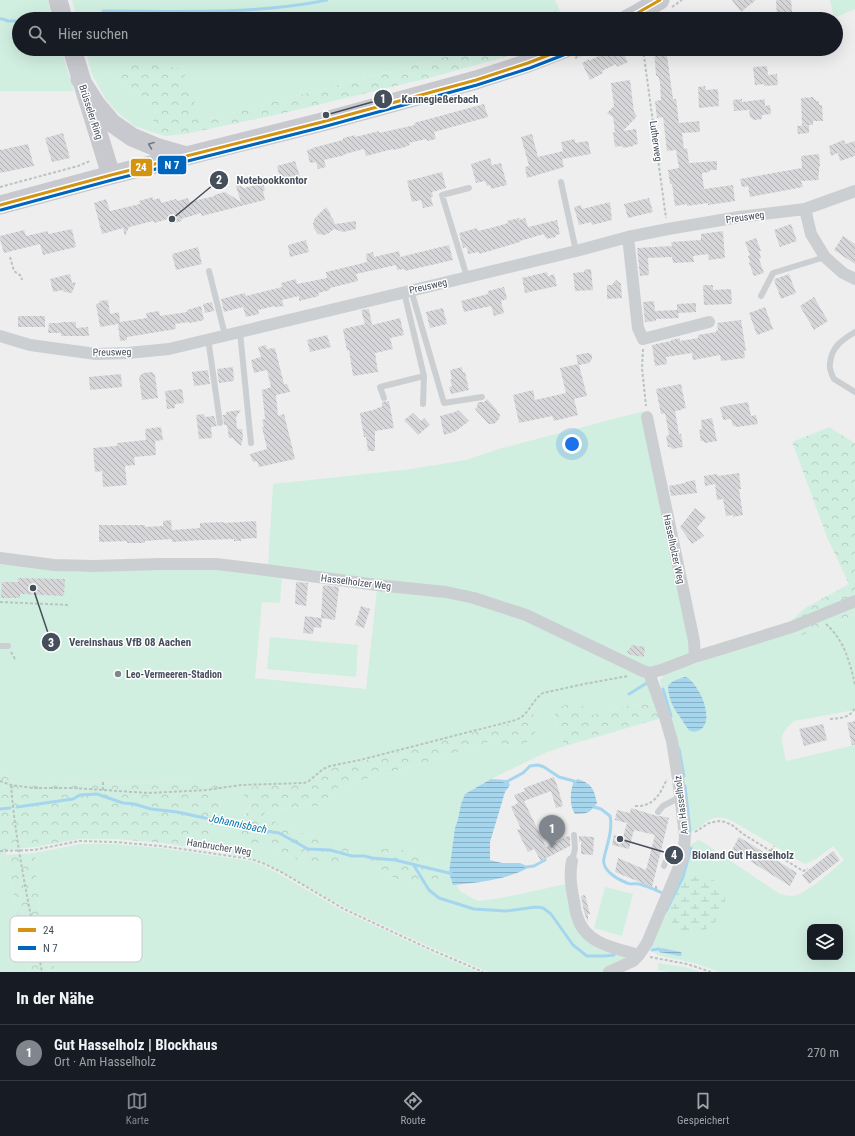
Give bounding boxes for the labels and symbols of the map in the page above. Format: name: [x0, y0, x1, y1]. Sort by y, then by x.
street label: Brüsseler Ring: [77, 83, 105, 141]
callout: Kannegießerbach: [373, 87, 486, 110]
text: 1: [380, 92, 386, 106]
text: Kannegießerbach: [401, 93, 479, 106]
street label: Lutherweg: [648, 120, 664, 162]
one-way arrow: [148, 141, 155, 149]
line badge: N 7: [157, 155, 187, 175]
line badge: 24: [130, 158, 153, 177]
text: N 7: [165, 159, 180, 172]
text: 24: [135, 161, 147, 174]
callout: Notebookkontor: [209, 169, 316, 192]
text: 2: [216, 173, 222, 187]
text: Notebookkontor: [237, 174, 308, 187]
street label: Preusweg: [725, 209, 765, 225]
street label: Preusweg: [408, 276, 448, 296]
street label: Preusweg: [93, 346, 132, 358]
your location: [562, 434, 582, 454]
street label: Hasselholzer Weg: [661, 513, 687, 585]
street label: Hasselholzer Weg: [320, 572, 392, 592]
callout: Vereinshaus VfB 08 Aachen: [41, 631, 199, 654]
text: 3: [48, 636, 54, 650]
text: Vereinshaus VfB 08 Aachen: [69, 636, 191, 649]
marker: Leo-Vermeeren-Stadion: [113, 669, 123, 679]
place label: Leo-Vermeeren-Stadion: [126, 669, 222, 680]
street label: Am Hasselholz: [672, 775, 690, 835]
water label: Johannisbach: [208, 812, 268, 836]
pin: 1: [539, 815, 565, 848]
street label: Hanbrucher Weg: [186, 836, 252, 858]
callout: Bioland Gut Hasselholz: [664, 844, 802, 867]
text: 4: [671, 848, 677, 862]
text: Bioland Gut Hasselholz: [692, 849, 794, 862]
legend: [10, 916, 142, 962]
text: 24: [43, 924, 54, 937]
text: N 7: [43, 942, 58, 955]

